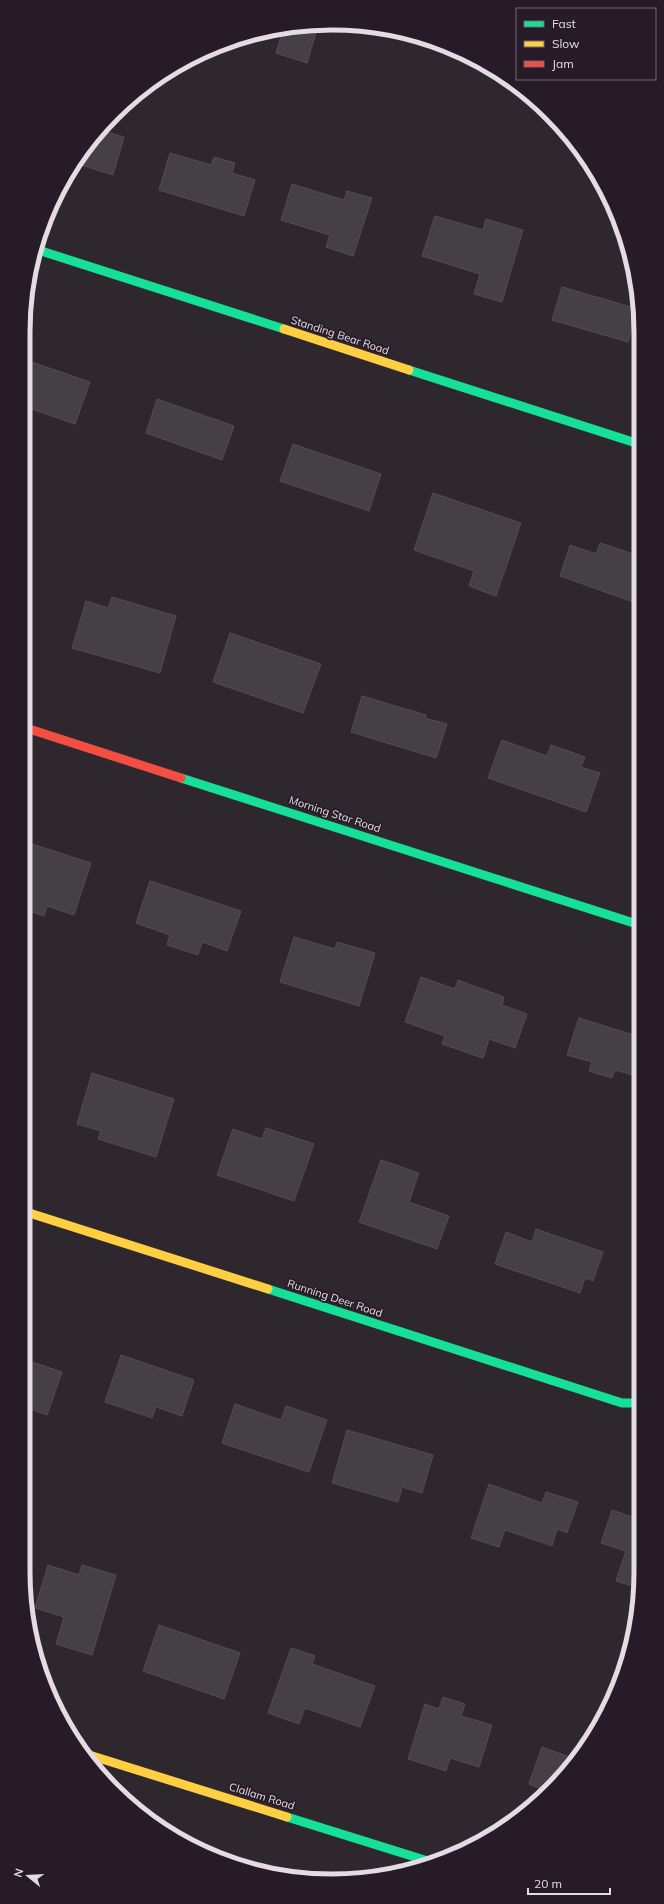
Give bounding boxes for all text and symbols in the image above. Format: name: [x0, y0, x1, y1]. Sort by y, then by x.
legend: [516, 8, 656, 80]
text: Fast: [552, 16, 576, 31]
text: Slow: [552, 36, 580, 51]
text: Jam: [552, 56, 574, 71]
street label: Standing Bear Road: [289, 312, 391, 358]
street label: Morning Star Road: [287, 793, 383, 835]
street label: Running Deer Road: [286, 1276, 384, 1320]
street label: Clallam Road: [227, 1779, 297, 1813]
north arrow: [8, 1856, 48, 1896]
text: N: [11, 1867, 26, 1879]
scale bar: [528, 1870, 610, 1896]
text: 20 m: [534, 1876, 562, 1891]

